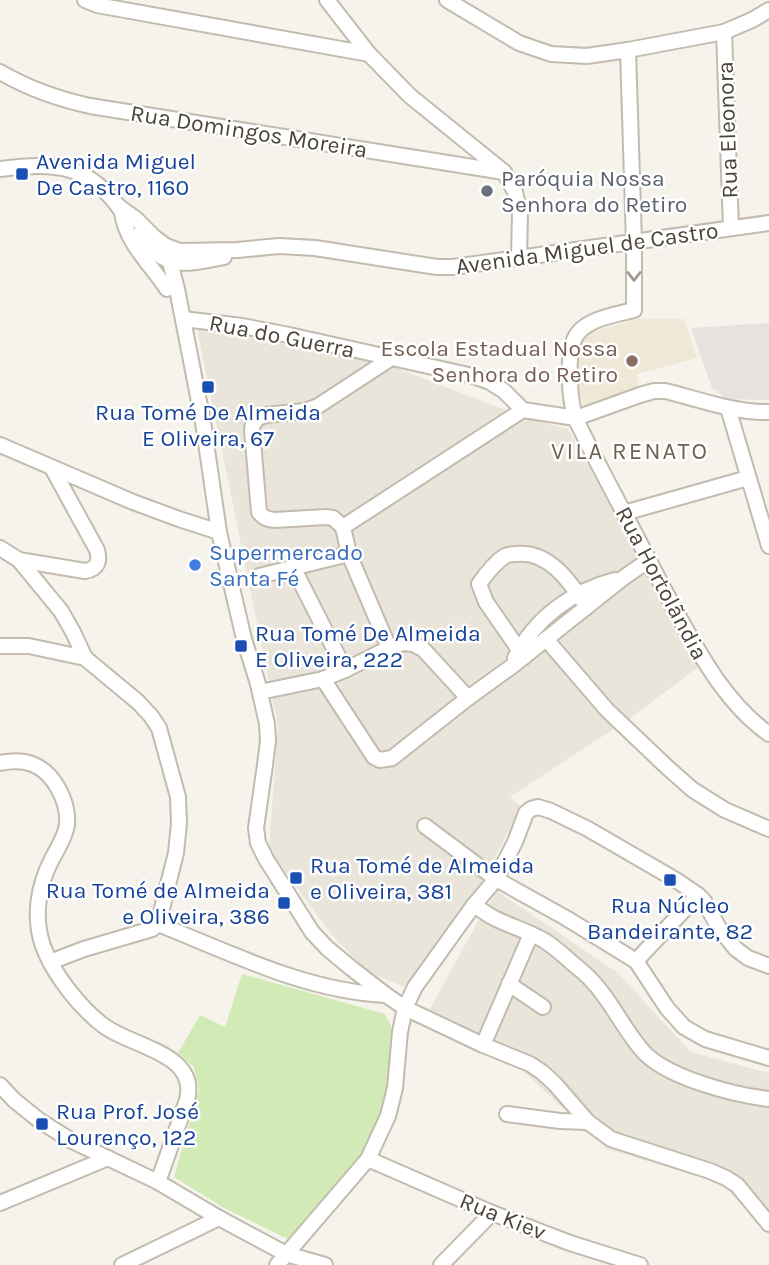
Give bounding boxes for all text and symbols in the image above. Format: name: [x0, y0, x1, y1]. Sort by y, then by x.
street label: Rua Eleonora: [712, 61, 743, 199]
street label: Rua Domingos Moreira: [129, 99, 369, 164]
place label: Avenida Miguel De Castro, 1160: [36, 148, 196, 201]
place label: Paróquia Nossa Senhora do Retiro: [501, 165, 687, 218]
marker: Avenida Miguel De Castro, 1160: [14, 166, 30, 182]
marker: Paróquia Nossa Senhora do Retiro: [479, 183, 495, 199]
street label: Avenida Miguel de Castro: [454, 217, 720, 280]
one-way arrow: [626, 272, 642, 282]
street label: Rua do Guerra: [207, 309, 357, 364]
place label: Escola Estadual Nossa Senhora do Retiro: [380, 335, 618, 388]
marker: Escola Estadual Nossa Senhora do Retiro: [624, 353, 640, 369]
marker: Rua Tomé De Almeida E Oliveira, 67: [200, 379, 216, 395]
place label: Rua Tomé De Almeida E Oliveira, 67: [95, 399, 321, 452]
district label: VILA RENATO: [551, 437, 709, 465]
street label: Rua Hortolãndia: [610, 502, 713, 665]
place label: Supermercado Santa Fé: [209, 539, 363, 592]
marker: Supermercado Santa Fé: [187, 557, 203, 573]
place label: Rua Tomé De Almeida E Oliveira, 222: [255, 620, 481, 673]
marker: Rua Tomé De Almeida E Oliveira, 222: [233, 638, 249, 654]
place label: Rua Tomé de Almeida e Oliveira, 381: [310, 852, 534, 905]
marker: Rua Tomé de Almeida e Oliveira, 381: [288, 870, 304, 886]
marker: Rua Núcleo Bandeirante, 82: [662, 872, 678, 888]
place label: Rua Tomé de Almeida e Oliveira, 386: [46, 877, 270, 930]
place label: Rua Núcleo Bandeirante, 82: [587, 892, 753, 945]
marker: Rua Tomé de Almeida e Oliveira, 386: [276, 895, 292, 911]
place label: Rua Prof. José Lourenço, 122: [56, 1098, 199, 1151]
marker: Rua Prof. José Lourenço, 122: [34, 1116, 50, 1132]
street label: Rua Kiev: [456, 1187, 550, 1246]

